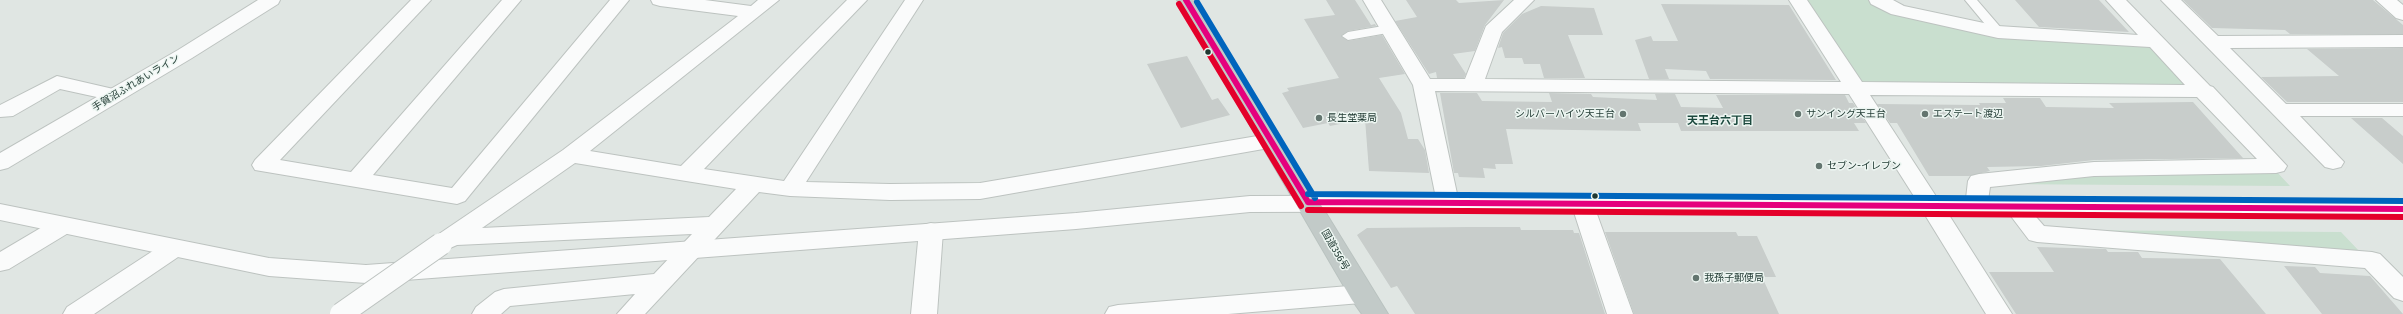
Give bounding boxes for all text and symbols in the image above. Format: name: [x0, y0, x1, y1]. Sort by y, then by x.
unlabelled marker: [1203, 47, 1213, 57]
street label: 手賀沼ふれあいライン: [90, 52, 182, 114]
place label: シルバーハイツ天王台: [1515, 108, 1615, 120]
place label: サンイング天王台: [1806, 108, 1886, 120]
place label: エステート渡辺: [1933, 108, 2003, 120]
marker: シルバーハイツ天王台: [1618, 109, 1628, 119]
marker: サンイング天王台: [1793, 109, 1803, 119]
marker: エステート渡辺: [1920, 109, 1930, 119]
place label: 長生堂薬局: [1327, 112, 1377, 124]
marker: 長生堂薬局: [1314, 113, 1324, 123]
district label: 天王台六丁目: [1687, 114, 1753, 128]
place label: セブン-イレブン: [1827, 160, 1901, 172]
marker: セブン-イレブン: [1814, 161, 1824, 171]
unlabelled marker: [1590, 191, 1600, 201]
street label: 国道356号: [1318, 227, 1352, 273]
place label: 我孫子郵便局: [1704, 272, 1764, 284]
marker: 我孫子郵便局: [1691, 273, 1701, 283]

